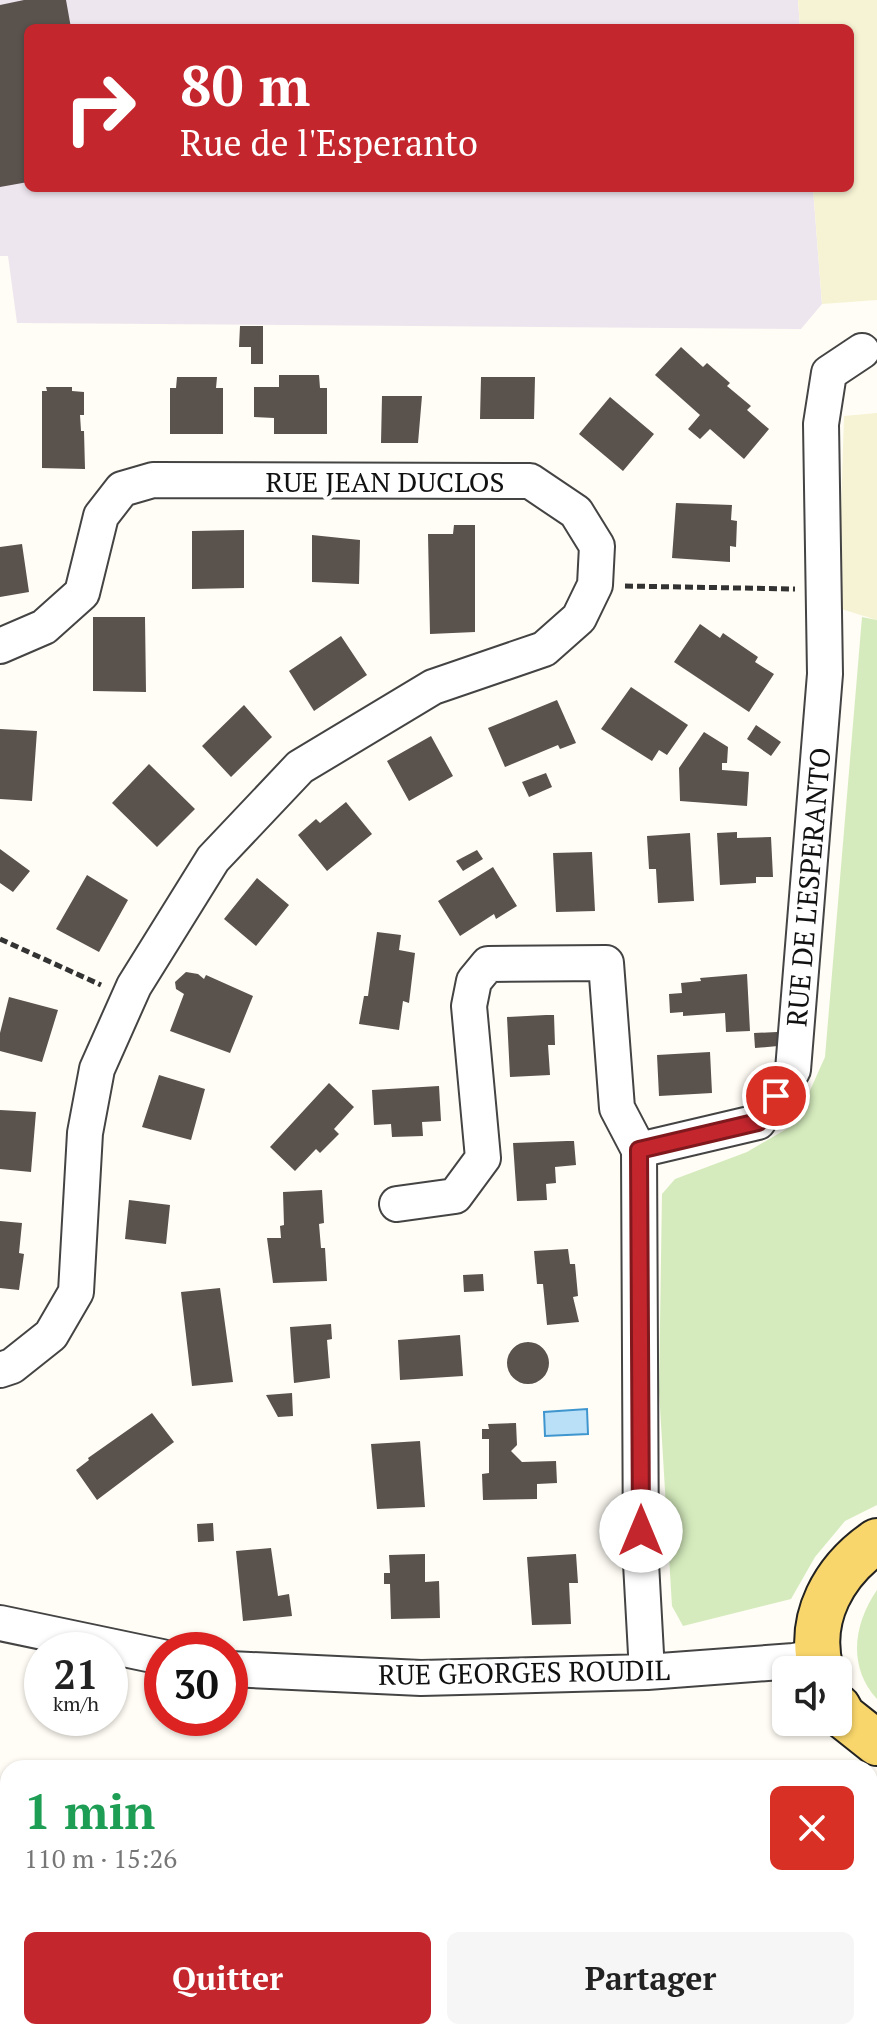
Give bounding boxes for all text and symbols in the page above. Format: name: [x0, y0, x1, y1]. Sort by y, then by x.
text: 80 m: [180, 48, 310, 122]
icon: right: [48, 56, 152, 160]
text: Rue de l'Esperanto: [180, 119, 478, 166]
street label: RUE JEAN DUCLOS: [265, 463, 505, 500]
street label: RUE DE L'ESPERANTO: [777, 746, 839, 1028]
pin: [742, 1062, 810, 1130]
icon: arrive: [754, 1074, 798, 1118]
position arrow: [599, 1489, 683, 1573]
speed limit sign: 30: [144, 1632, 248, 1736]
text: 21: [53, 1647, 99, 1700]
street label: RUE GEORGES ROUDIL: [378, 1651, 670, 1693]
map controls: [772, 1656, 852, 1736]
button: sound: [772, 1656, 852, 1736]
text: km/h: [53, 1690, 99, 1717]
text: 1 min: [24, 1779, 155, 1843]
button: close: [770, 1786, 854, 1870]
text: 110 m · 15:26: [24, 1841, 177, 1875]
button: Quitter: [24, 1932, 431, 2024]
button: Partager: [447, 1932, 854, 2024]

